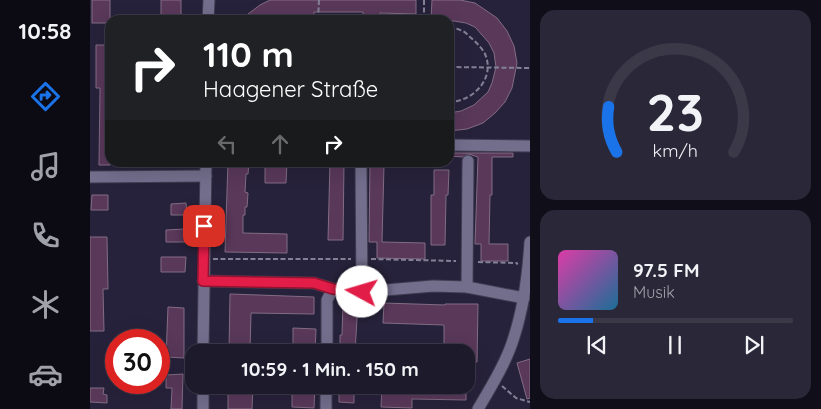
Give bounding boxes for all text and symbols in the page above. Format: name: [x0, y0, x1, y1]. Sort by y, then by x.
text: 10:58: [19, 17, 71, 45]
text: 110 m: [203, 32, 294, 76]
icon: right: [120, 35, 185, 100]
text: Haagener Straße: [203, 75, 378, 103]
icon: directions: [28, 79, 63, 114]
text: 23: [647, 79, 704, 144]
icon: left: [213, 130, 241, 158]
icon: ahead: [266, 130, 294, 158]
icon: right: [319, 130, 347, 158]
text: km/h: [653, 139, 698, 161]
icon: music: [28, 149, 63, 184]
pin: [183, 205, 225, 247]
icon: arrive: [190, 212, 218, 240]
icon: phone: [28, 218, 63, 253]
text: 97.5 FM: [633, 258, 700, 282]
position arrow: [335, 265, 387, 317]
text: Musik: [633, 282, 675, 302]
icon: climate: [28, 287, 63, 322]
speed limit sign: 30: [105, 329, 170, 394]
icon: previous: [583, 331, 611, 359]
icon: pause: [661, 331, 689, 359]
icon: next: [740, 331, 768, 359]
icon: car: [28, 357, 63, 392]
text: 10:59 · 1 Min. · 150 m: [241, 357, 419, 381]

